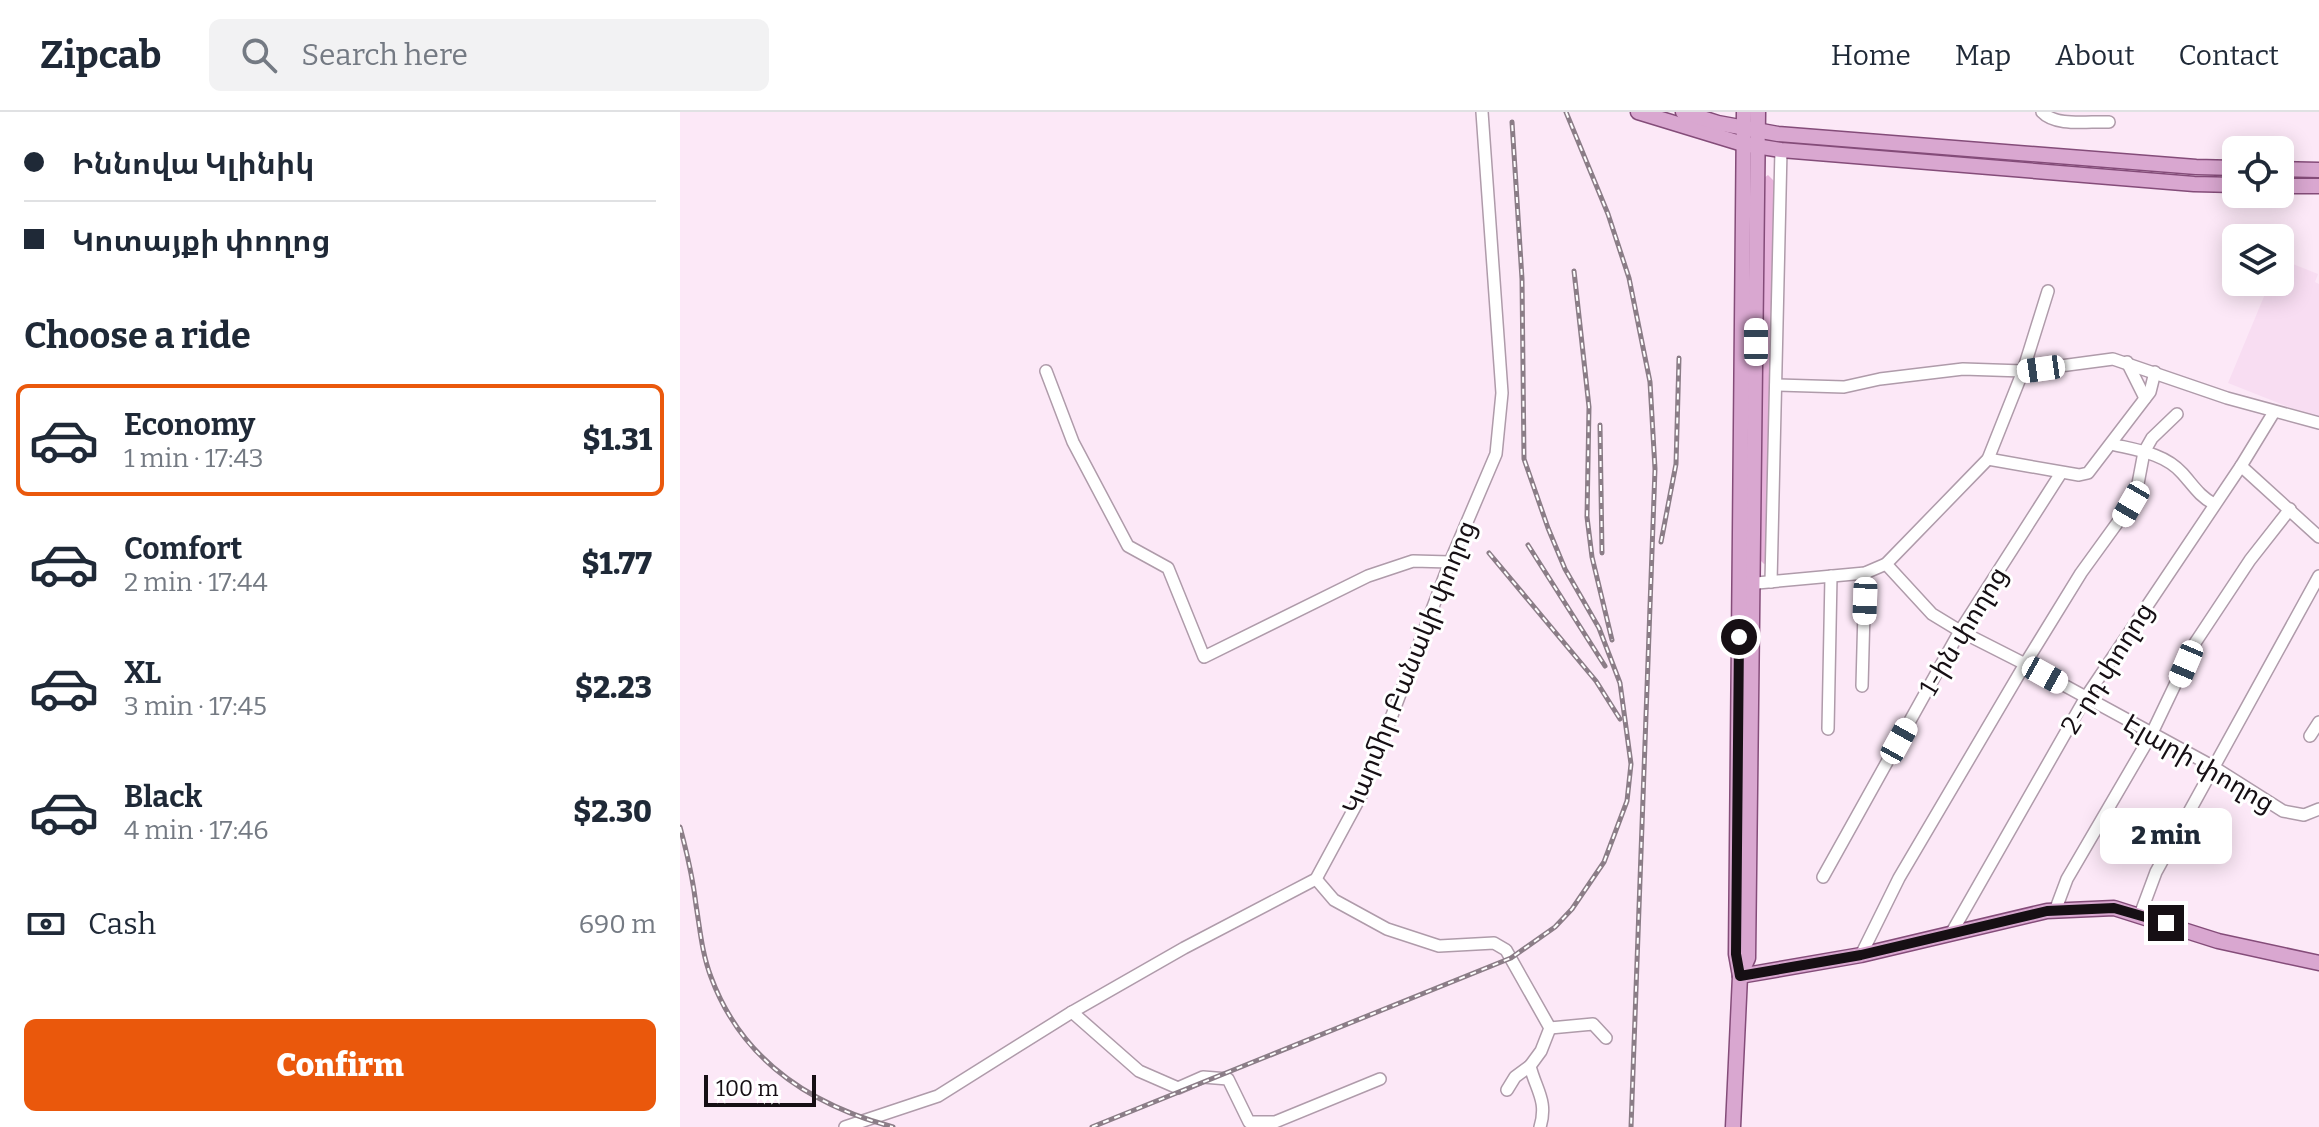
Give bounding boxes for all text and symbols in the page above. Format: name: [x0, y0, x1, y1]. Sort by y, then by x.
search box: [209, 19, 769, 91]
text: Zipcab: [40, 32, 161, 78]
icon: search: [237, 33, 281, 77]
text: Search here: [301, 37, 468, 73]
text: Home: [1831, 39, 1911, 72]
text: Map: [1955, 39, 2011, 72]
text: About: [2055, 39, 2135, 72]
text: Contact: [2179, 39, 2279, 72]
map controls: [2222, 136, 2294, 296]
button: locate: [2222, 136, 2294, 208]
text: Իննովա Կլինիկ: [72, 146, 314, 182]
text: Կոտայքի փողոց: [72, 223, 331, 259]
button: layers: [2222, 224, 2294, 296]
text: Choose a ride: [24, 314, 251, 358]
car: [1744, 318, 1768, 366]
car: [2016, 354, 2066, 384]
icon: car: [28, 404, 100, 476]
text: Economy: [124, 407, 255, 443]
text: $1.31: [583, 422, 652, 458]
text: 1 min · 17:43: [124, 443, 264, 474]
car: [2109, 477, 2153, 531]
street label: Կարմիր Բանակի փողոց: [1336, 516, 1483, 818]
icon: car: [28, 528, 100, 600]
text: Comfort: [124, 531, 242, 567]
text: $1.77: [581, 546, 652, 582]
street label: 1-ին փողոց: [1913, 561, 2014, 701]
text: 2 min · 17:44: [124, 567, 268, 598]
car: [1852, 577, 1878, 625]
street label: 2-րդ փողոց: [2055, 597, 2160, 740]
route start: [1721, 619, 1757, 655]
car: [2166, 637, 2206, 691]
icon: car: [28, 652, 100, 724]
car: [2018, 653, 2072, 697]
text: XL: [124, 655, 161, 691]
text: $2.23: [575, 670, 652, 706]
text: 3 min · 17:45: [124, 691, 267, 722]
street label: Էլարի փողոց: [2118, 708, 2280, 819]
car: [1877, 714, 1921, 768]
icon: car: [28, 776, 100, 848]
text: Black: [124, 779, 202, 815]
text: $2.30: [573, 794, 652, 830]
callout: 2 min: [2100, 807, 2232, 863]
text: 4 min · 17:46: [124, 815, 269, 846]
text: 2 min: [2131, 820, 2201, 851]
icon: cash: [24, 902, 68, 946]
route end: [2148, 905, 2184, 941]
text: Cash: [88, 906, 156, 942]
text: 690 m: [579, 909, 656, 940]
button: Confirm: [24, 1019, 656, 1111]
scale bar: [704, 1071, 816, 1107]
text: 100 m: [716, 1075, 779, 1102]

